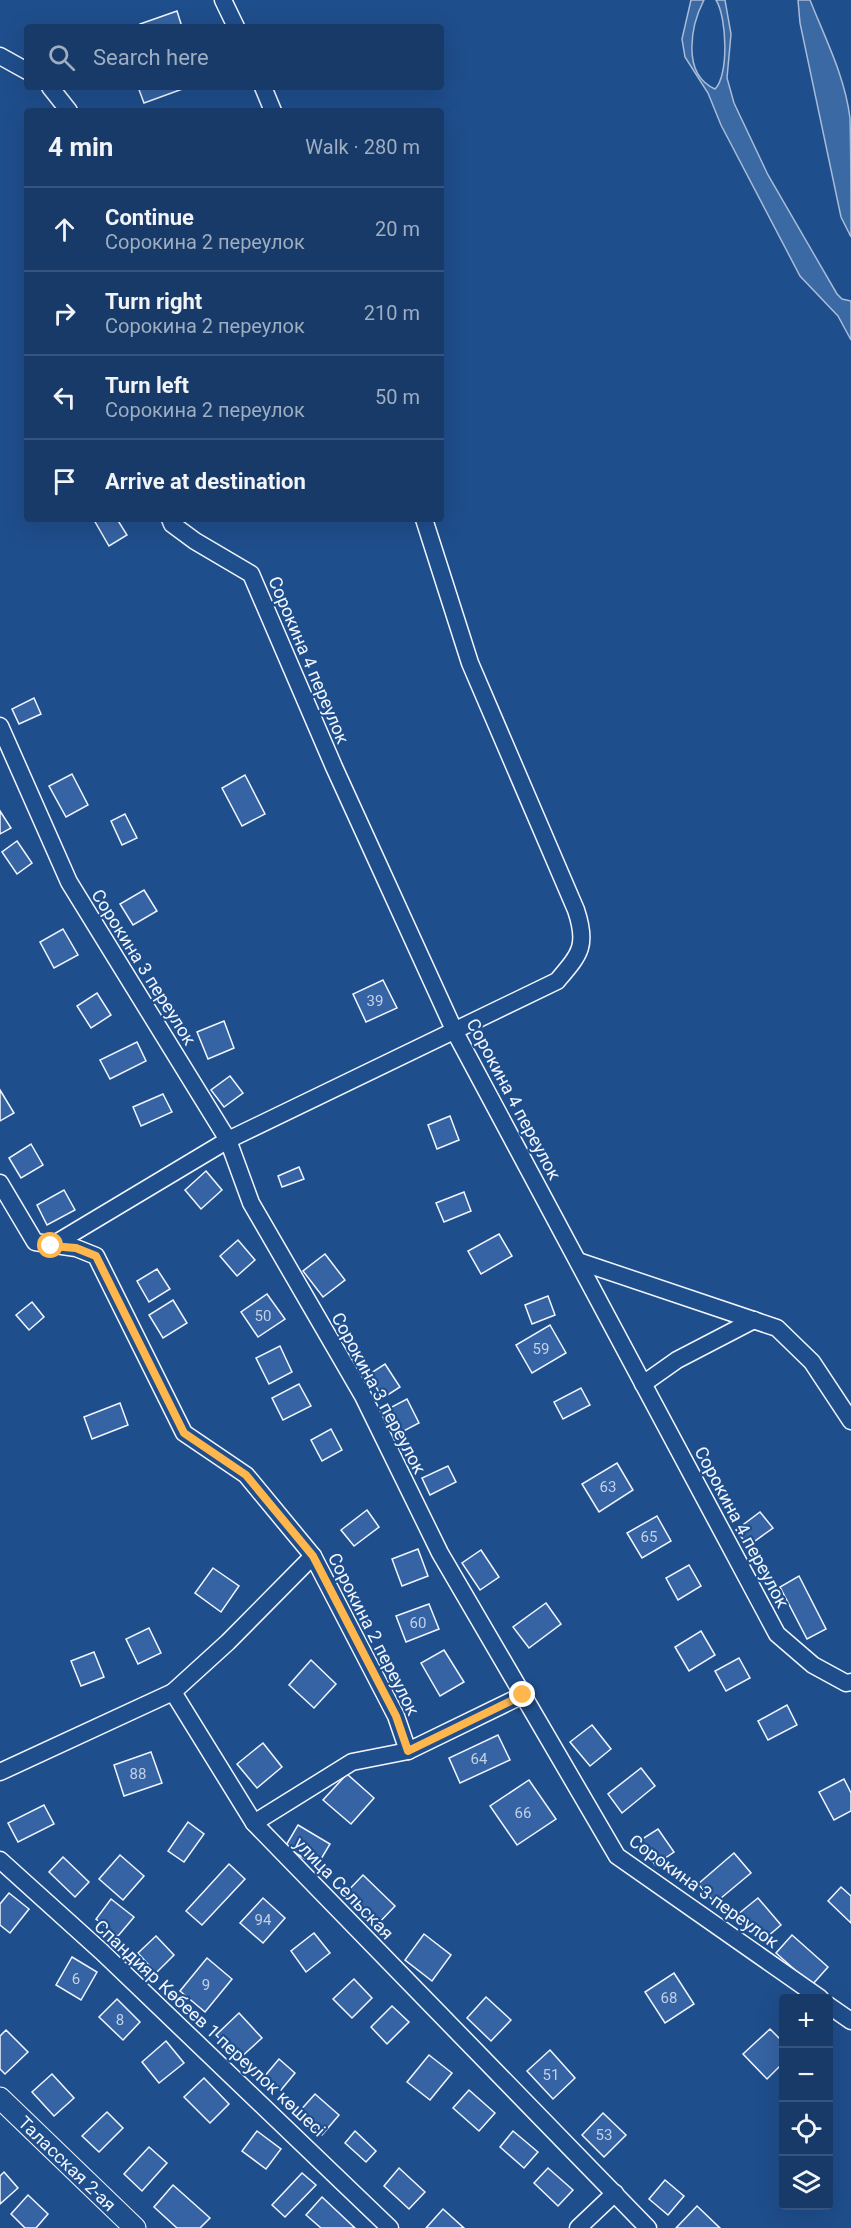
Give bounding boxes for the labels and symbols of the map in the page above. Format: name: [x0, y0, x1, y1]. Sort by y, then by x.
street label: Сорокина 4 переулок: [264, 573, 354, 747]
street label: Сорокина 3 переулок: [87, 885, 201, 1049]
house number: 39: [367, 992, 383, 1010]
street label: Сорокина 4 переулок: [463, 1015, 566, 1184]
route start: [37, 1232, 63, 1258]
house number: 50: [255, 1307, 271, 1325]
street label: Сорокина 3 переулок: [328, 1309, 431, 1478]
house number: 59: [533, 1340, 549, 1358]
street label: Сорокина 4 переулок: [691, 1443, 794, 1612]
house number: 63: [600, 1478, 616, 1496]
house number: 65: [641, 1528, 657, 1546]
street label: Сорокина 2 переулок: [324, 1549, 424, 1719]
house number: 60: [410, 1614, 426, 1632]
route end: [509, 1681, 535, 1707]
house number: 64: [471, 1750, 488, 1768]
house number: 88: [130, 1765, 146, 1783]
house number: 66: [515, 1804, 531, 1822]
street label: Сорокина 3 переулок: [625, 1830, 783, 1952]
street label: улица Сельская: [290, 1832, 398, 1944]
house number: 94: [255, 1911, 272, 1929]
street label: Спандияр Көбеев 1 переулок көшесі: [90, 1915, 330, 2141]
house number: 6: [72, 1970, 80, 1988]
house number: 9: [202, 1976, 210, 1994]
house number: 68: [661, 1989, 677, 2007]
house number: 8: [116, 2011, 124, 2029]
house number: 51: [543, 2066, 559, 2084]
street label: Таласская 2-ая: [15, 2111, 121, 2215]
house number: 53: [596, 2126, 612, 2144]

